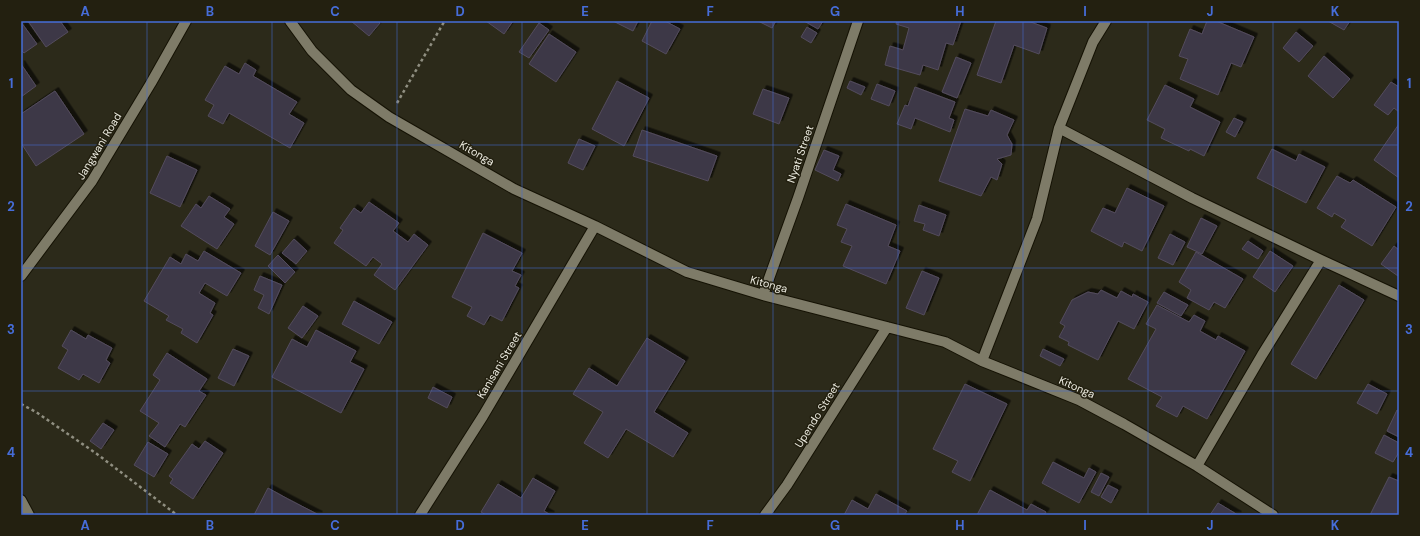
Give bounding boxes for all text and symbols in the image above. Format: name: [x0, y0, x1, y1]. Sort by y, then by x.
text: A: [80, 3, 90, 20]
text: B: [206, 3, 214, 20]
text: C: [330, 3, 340, 20]
text: D: [455, 3, 465, 20]
text: E: [581, 3, 589, 20]
text: F: [706, 3, 714, 20]
text: G: [830, 3, 840, 20]
text: H: [955, 3, 965, 20]
text: I: [1083, 3, 1087, 20]
text: J: [1206, 3, 1214, 20]
text: K: [1331, 3, 1340, 20]
text: 1: [9, 75, 13, 92]
text: 1: [1407, 75, 1411, 92]
street label: Jangwani Road: [74, 110, 125, 182]
street label: Nyati Street: [784, 123, 816, 185]
street label: Kitonga: [457, 137, 497, 169]
text: 2: [7, 198, 15, 215]
text: 2: [1405, 198, 1413, 215]
street label: Kitonga: [749, 272, 789, 296]
text: 3: [7, 321, 15, 338]
text: 3: [1405, 321, 1413, 338]
street label: Kanisani Street: [474, 329, 524, 401]
street label: Kitonga: [1057, 373, 1097, 401]
street label: Upendo Street: [791, 380, 843, 450]
text: 4: [7, 444, 15, 461]
text: 4: [1405, 444, 1413, 461]
text: A: [80, 517, 90, 534]
text: B: [206, 517, 214, 534]
text: C: [330, 517, 340, 534]
text: D: [455, 517, 465, 534]
text: E: [581, 517, 589, 534]
text: F: [706, 517, 714, 534]
text: G: [830, 517, 840, 534]
text: H: [955, 517, 965, 534]
text: I: [1083, 517, 1087, 534]
text: J: [1206, 517, 1214, 534]
text: K: [1331, 517, 1340, 534]

